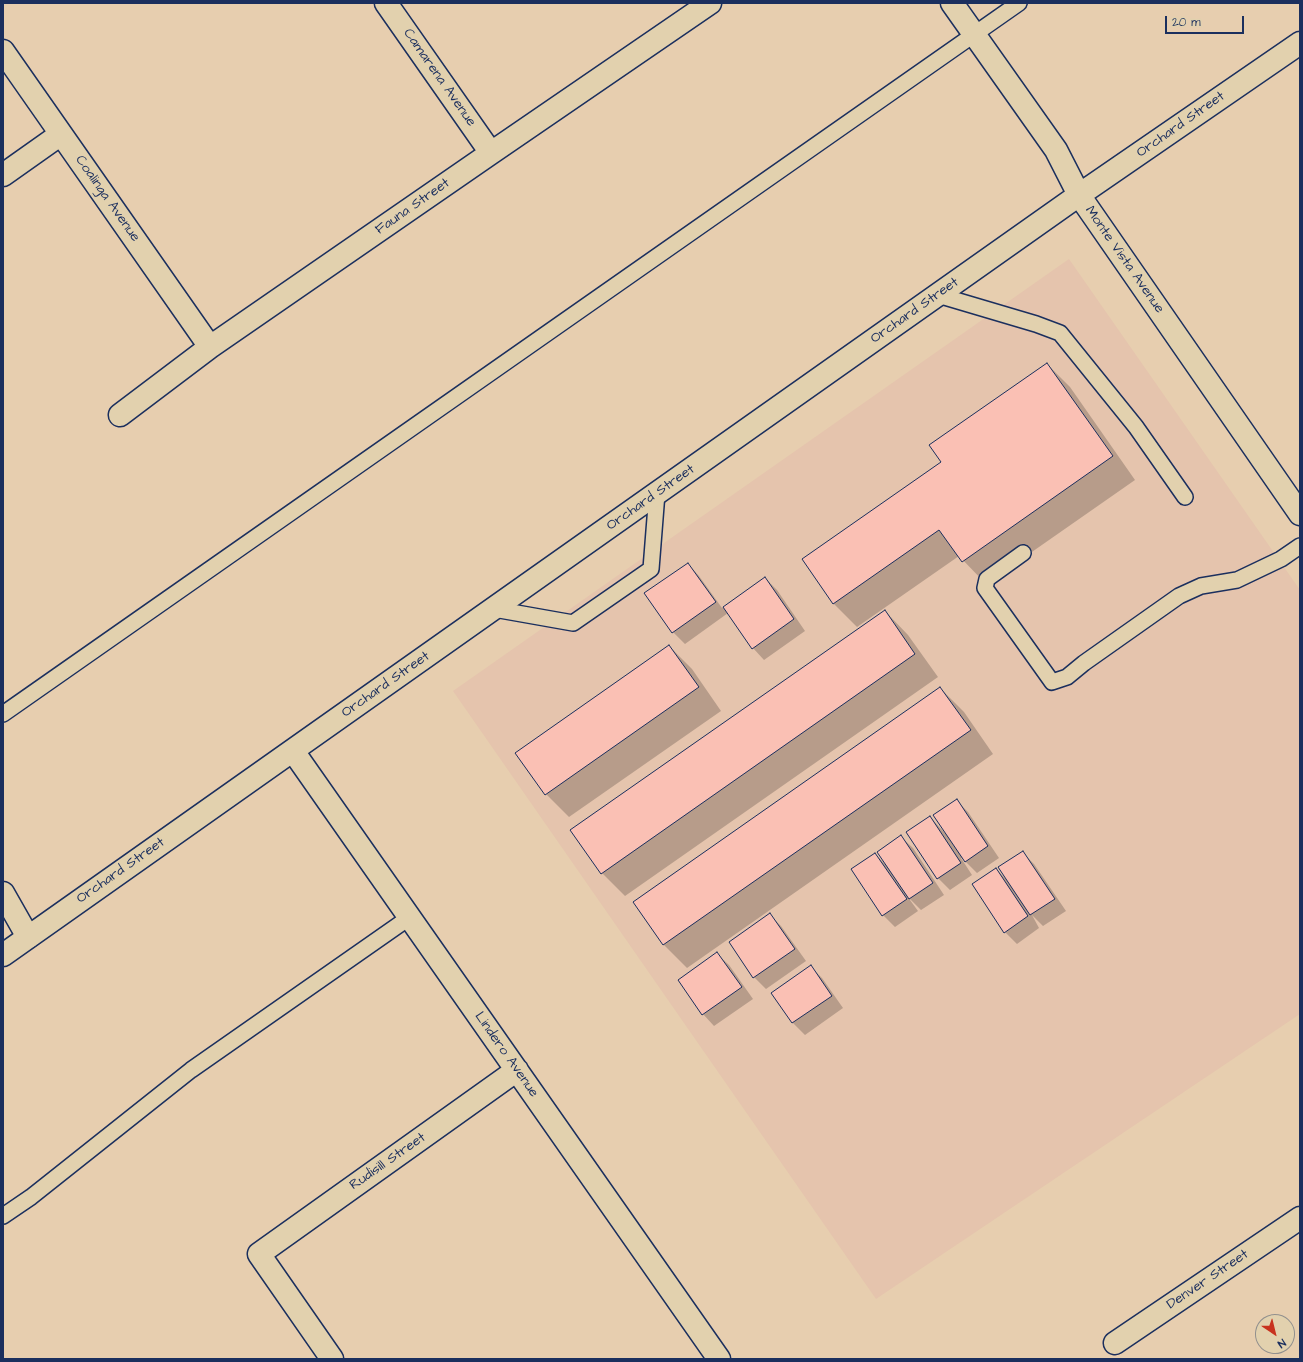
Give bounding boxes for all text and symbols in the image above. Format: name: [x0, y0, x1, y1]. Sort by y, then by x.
scale bar: [1167, 8, 1246, 34]
text: 20 m: [1172, 14, 1201, 31]
street label: Camarena Avenue: [399, 26, 479, 130]
street label: Orchard Street: [1134, 88, 1228, 162]
street label: Coalinga Avenue: [71, 153, 143, 245]
street label: Fauna Street: [373, 175, 453, 239]
street label: Monte Vista Avenue: [1081, 203, 1167, 317]
street label: Orchard Street: [868, 274, 962, 348]
street label: Orchard Street: [604, 461, 698, 535]
street label: Orchard Street: [339, 648, 433, 722]
street label: Orchard Street: [74, 834, 168, 908]
street label: Lindero Avenue: [470, 1009, 542, 1101]
street label: Rudisill Street: [347, 1130, 429, 1194]
street label: Denver Street: [1164, 1246, 1252, 1314]
north arrow: [1255, 1314, 1295, 1354]
text: N: [1274, 1335, 1289, 1352]

